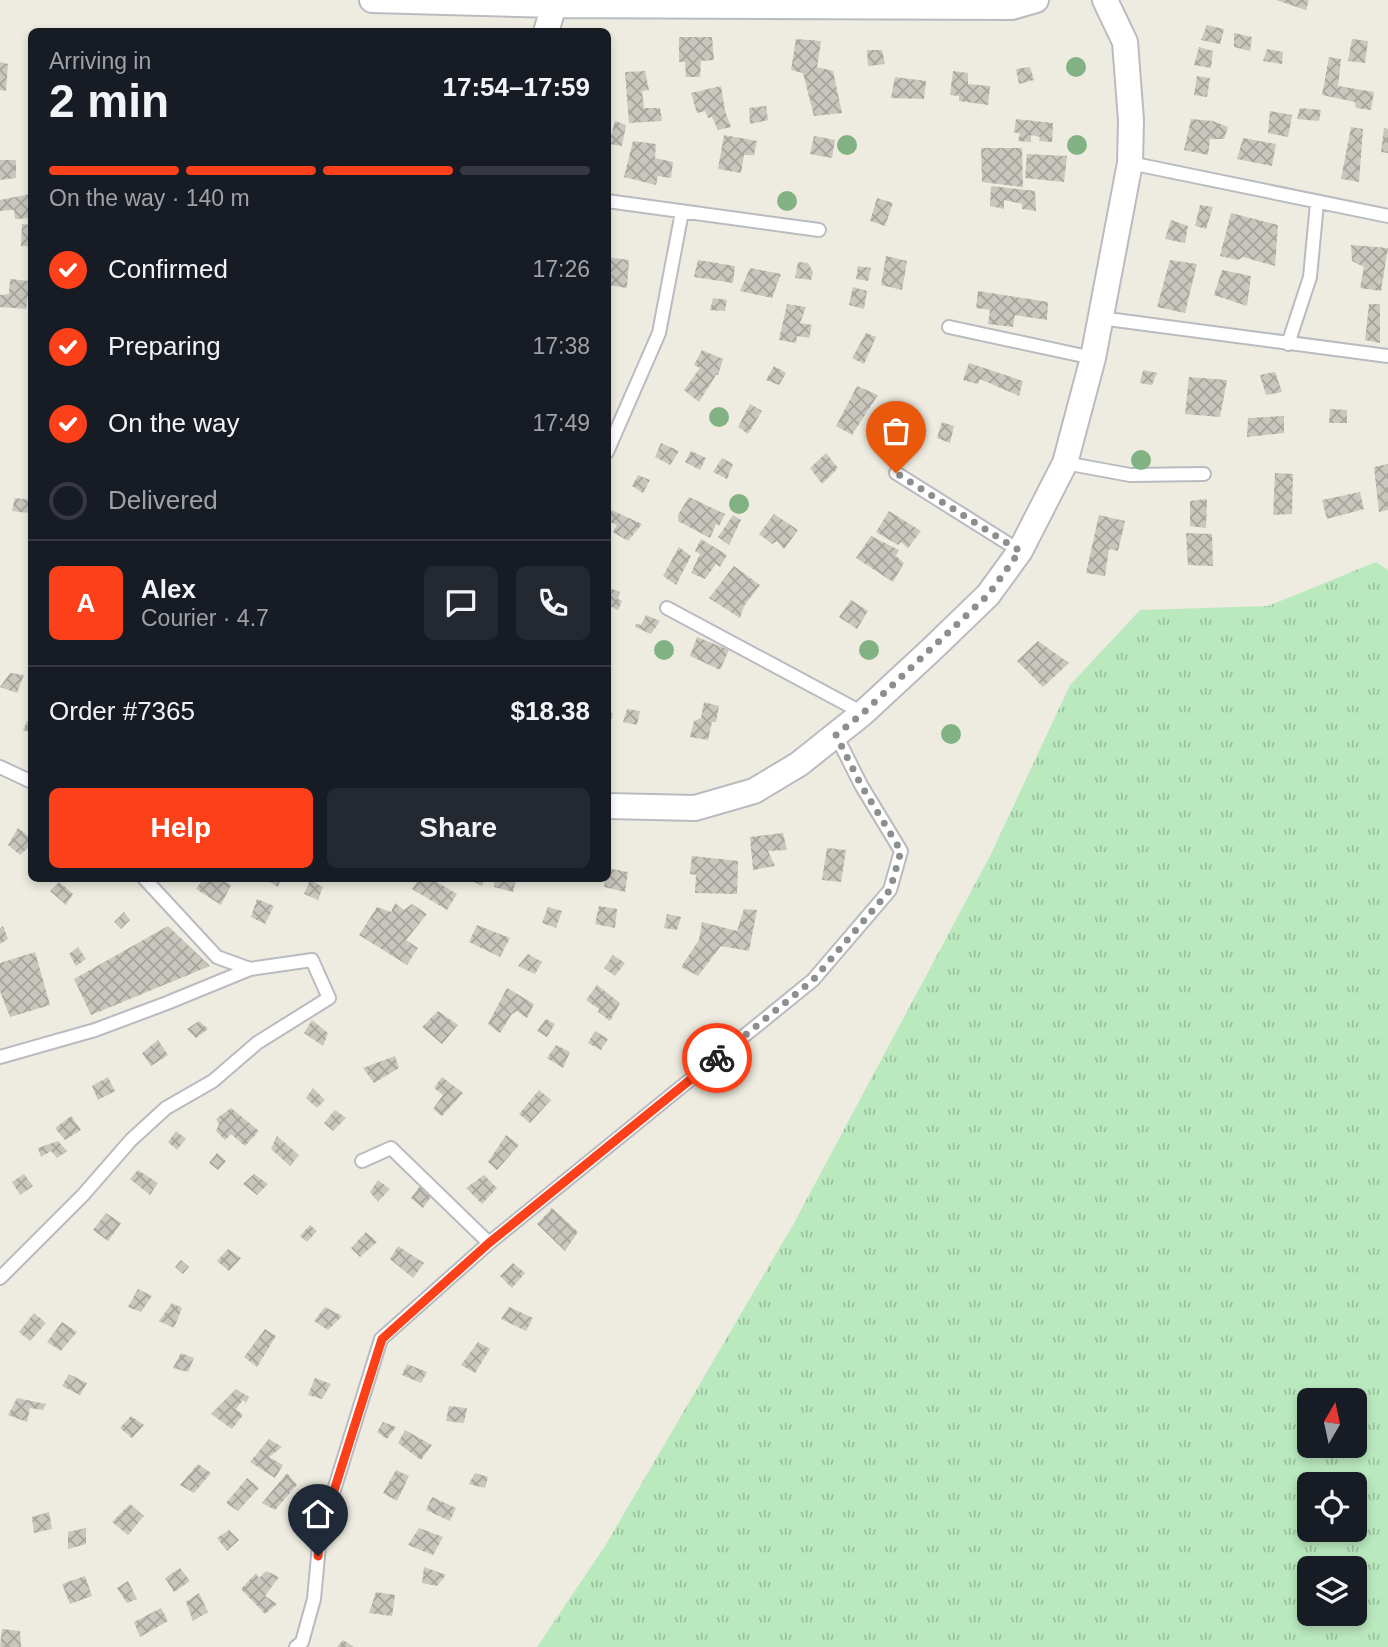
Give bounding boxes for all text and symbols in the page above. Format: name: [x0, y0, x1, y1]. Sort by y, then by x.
text: Arriving in: [49, 48, 151, 74]
text: 17:54–17:59: [443, 72, 590, 102]
text: 2 min: [49, 75, 169, 127]
text: On the way · 140 m: [49, 185, 250, 211]
icon: check: [49, 251, 87, 289]
text: Confirmed: [108, 254, 228, 284]
text: 17:26: [532, 256, 590, 282]
icon: check: [49, 328, 87, 366]
text: Preparing: [108, 331, 221, 361]
text: 17:38: [532, 333, 590, 359]
pin: [866, 401, 926, 473]
icon: check: [49, 405, 87, 443]
text: On the way: [108, 408, 240, 438]
text: 17:49: [532, 410, 590, 436]
icon: bag: [877, 412, 915, 450]
text: Delivered: [108, 485, 218, 515]
button: chat: [424, 566, 498, 640]
button: phone: [516, 566, 590, 640]
text: Alex: [141, 574, 196, 604]
text: A: [77, 588, 95, 618]
text: Courier · 4.7: [141, 605, 269, 631]
text: Order #7365: [49, 696, 195, 726]
text: $18.38: [510, 696, 590, 726]
button: Help: [49, 788, 313, 868]
button: Share: [327, 788, 590, 868]
courier: [682, 1023, 752, 1093]
icon: bike: [698, 1039, 736, 1077]
north arrow: [1297, 1388, 1367, 1458]
map controls: [1297, 1388, 1367, 1626]
button: locate: [1297, 1472, 1367, 1542]
pin: [288, 1484, 348, 1556]
icon: home: [299, 1495, 337, 1533]
button: layers: [1297, 1556, 1367, 1626]

